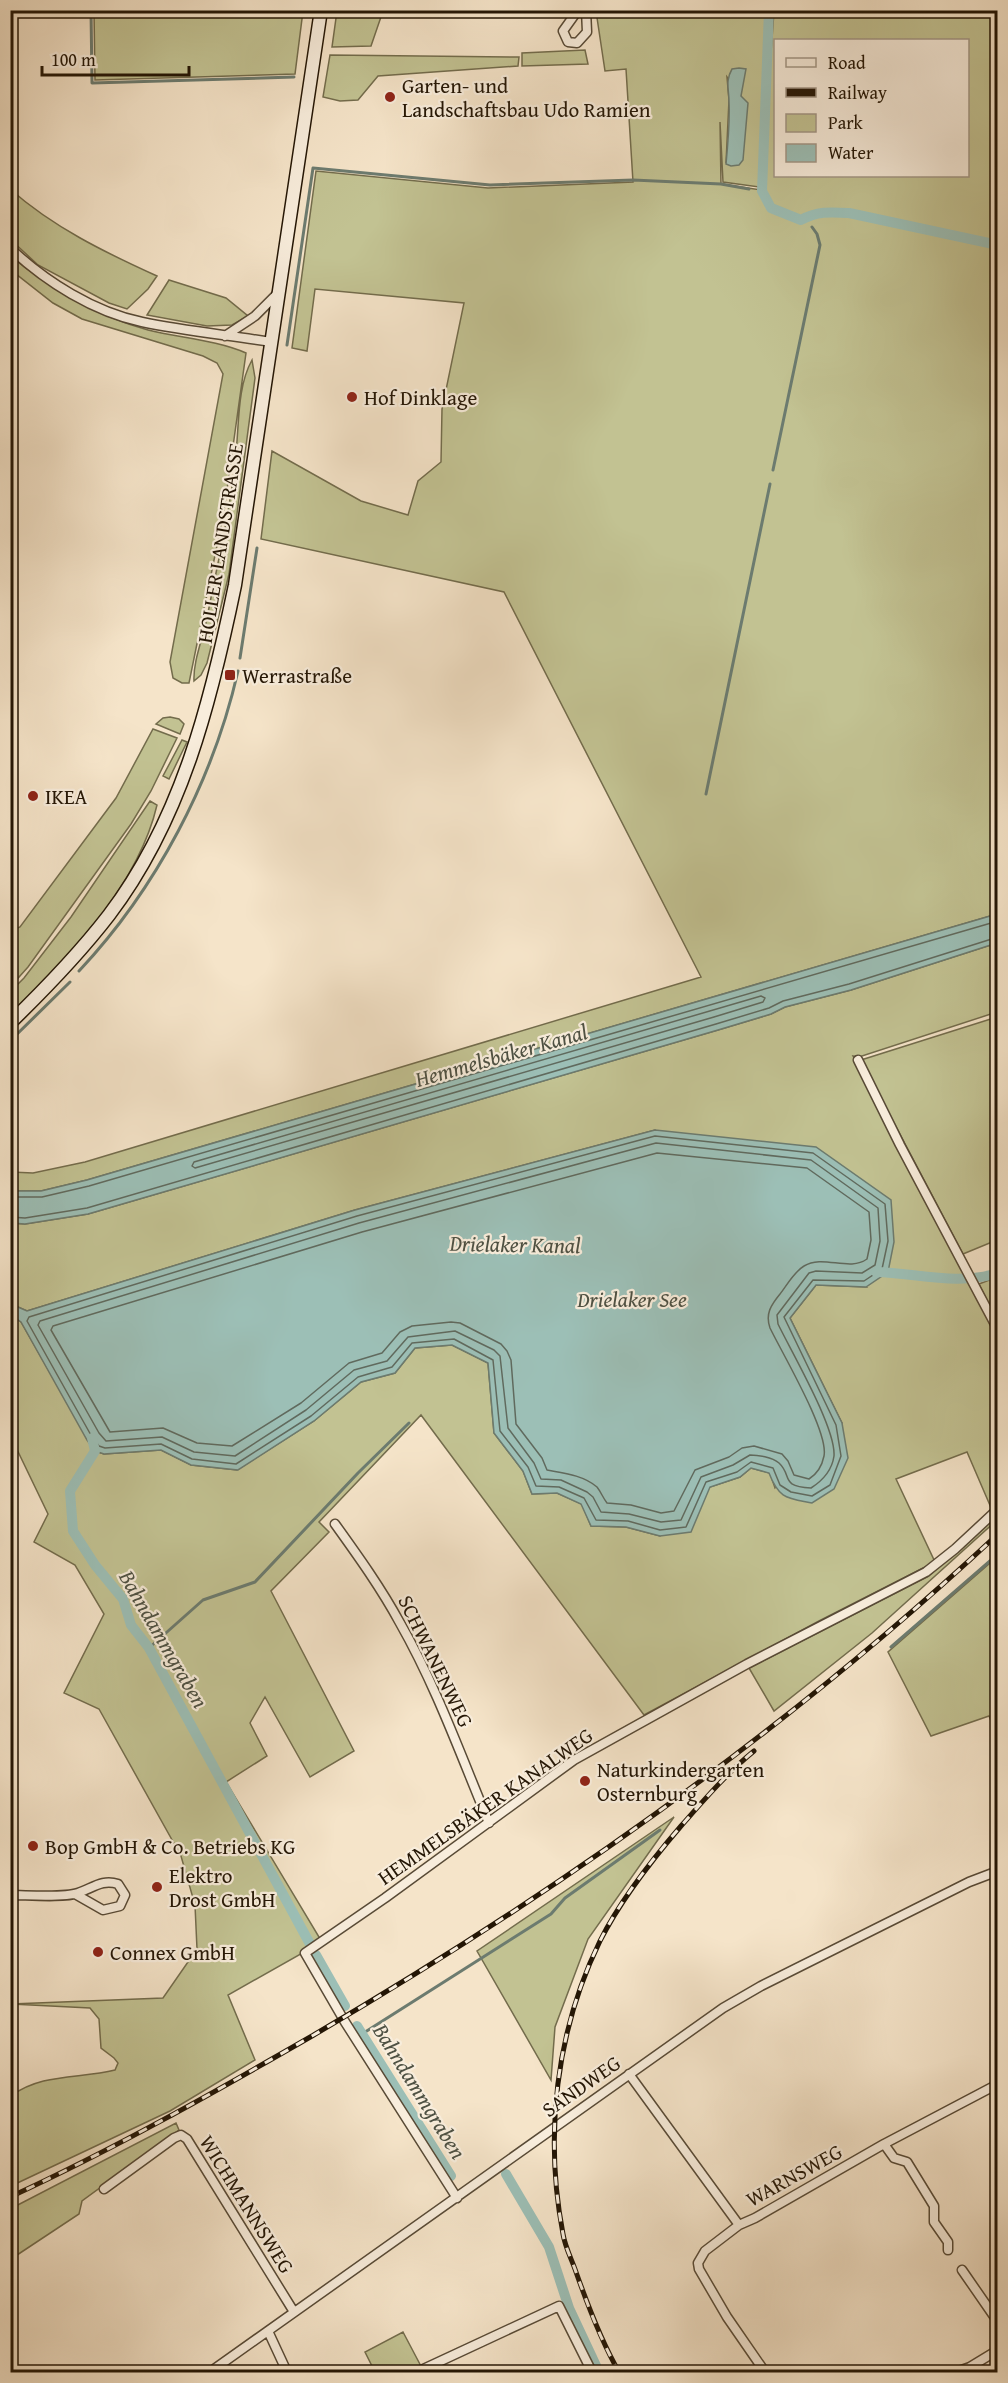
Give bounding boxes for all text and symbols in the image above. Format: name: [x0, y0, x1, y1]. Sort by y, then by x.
scale bar: [42, 39, 189, 77]
legend: [774, 39, 969, 177]
text: 100 m: [51, 46, 96, 73]
text: Road: [828, 49, 866, 76]
place label: Garten- und Landschaftsbau Udo Ramien: [402, 70, 651, 125]
text: Railway: [828, 79, 887, 106]
marker: Garten- und Landschaftsbau Udo Ramien: [383, 90, 397, 104]
text: Park: [828, 109, 864, 136]
text: Water: [828, 139, 874, 166]
place label: Hof Dinklage: [364, 382, 477, 413]
marker: Hof Dinklage: [345, 390, 359, 404]
street label: HOLLER LANDSTRASSE: [189, 440, 251, 645]
place label: Werrastraße: [242, 660, 352, 691]
marker: Werrastraße: [223, 668, 237, 682]
place label: IKEA: [45, 781, 88, 812]
marker: IKEA: [26, 789, 40, 803]
water label: Hemmelsbäker Kanal: [410, 1015, 591, 1095]
water label: Drielaker Kanal: [448, 1227, 581, 1261]
water label: Drielaker See: [576, 1283, 687, 1315]
water label: Bahndammgraben: [111, 1563, 217, 1714]
street label: SCHWANENWEG: [391, 1590, 481, 1732]
street label: HEMMELSBÄKER KANALWEG: [371, 1720, 599, 1892]
place label: Naturkindergarten Osternburg: [597, 1754, 764, 1809]
marker: Naturkindergarten Osternburg: [578, 1774, 592, 1788]
place label: Bop GmbH & Co. Betriebs KG: [45, 1831, 295, 1862]
marker: Bop GmbH & Co. Betriebs KG: [26, 1839, 40, 1853]
place label: Elektro Drost GmbH: [169, 1860, 276, 1915]
marker: Elektro Drost GmbH: [150, 1880, 164, 1894]
place label: Connex GmbH: [110, 1937, 235, 1968]
marker: Connex GmbH: [91, 1945, 105, 1959]
water label: Bahndammgraben: [365, 2016, 475, 2165]
street label: SANDWEG: [535, 2047, 627, 2125]
street label: WICHMANNSWEG: [192, 2129, 302, 2279]
street label: WARNSWEG: [740, 2136, 848, 2214]

